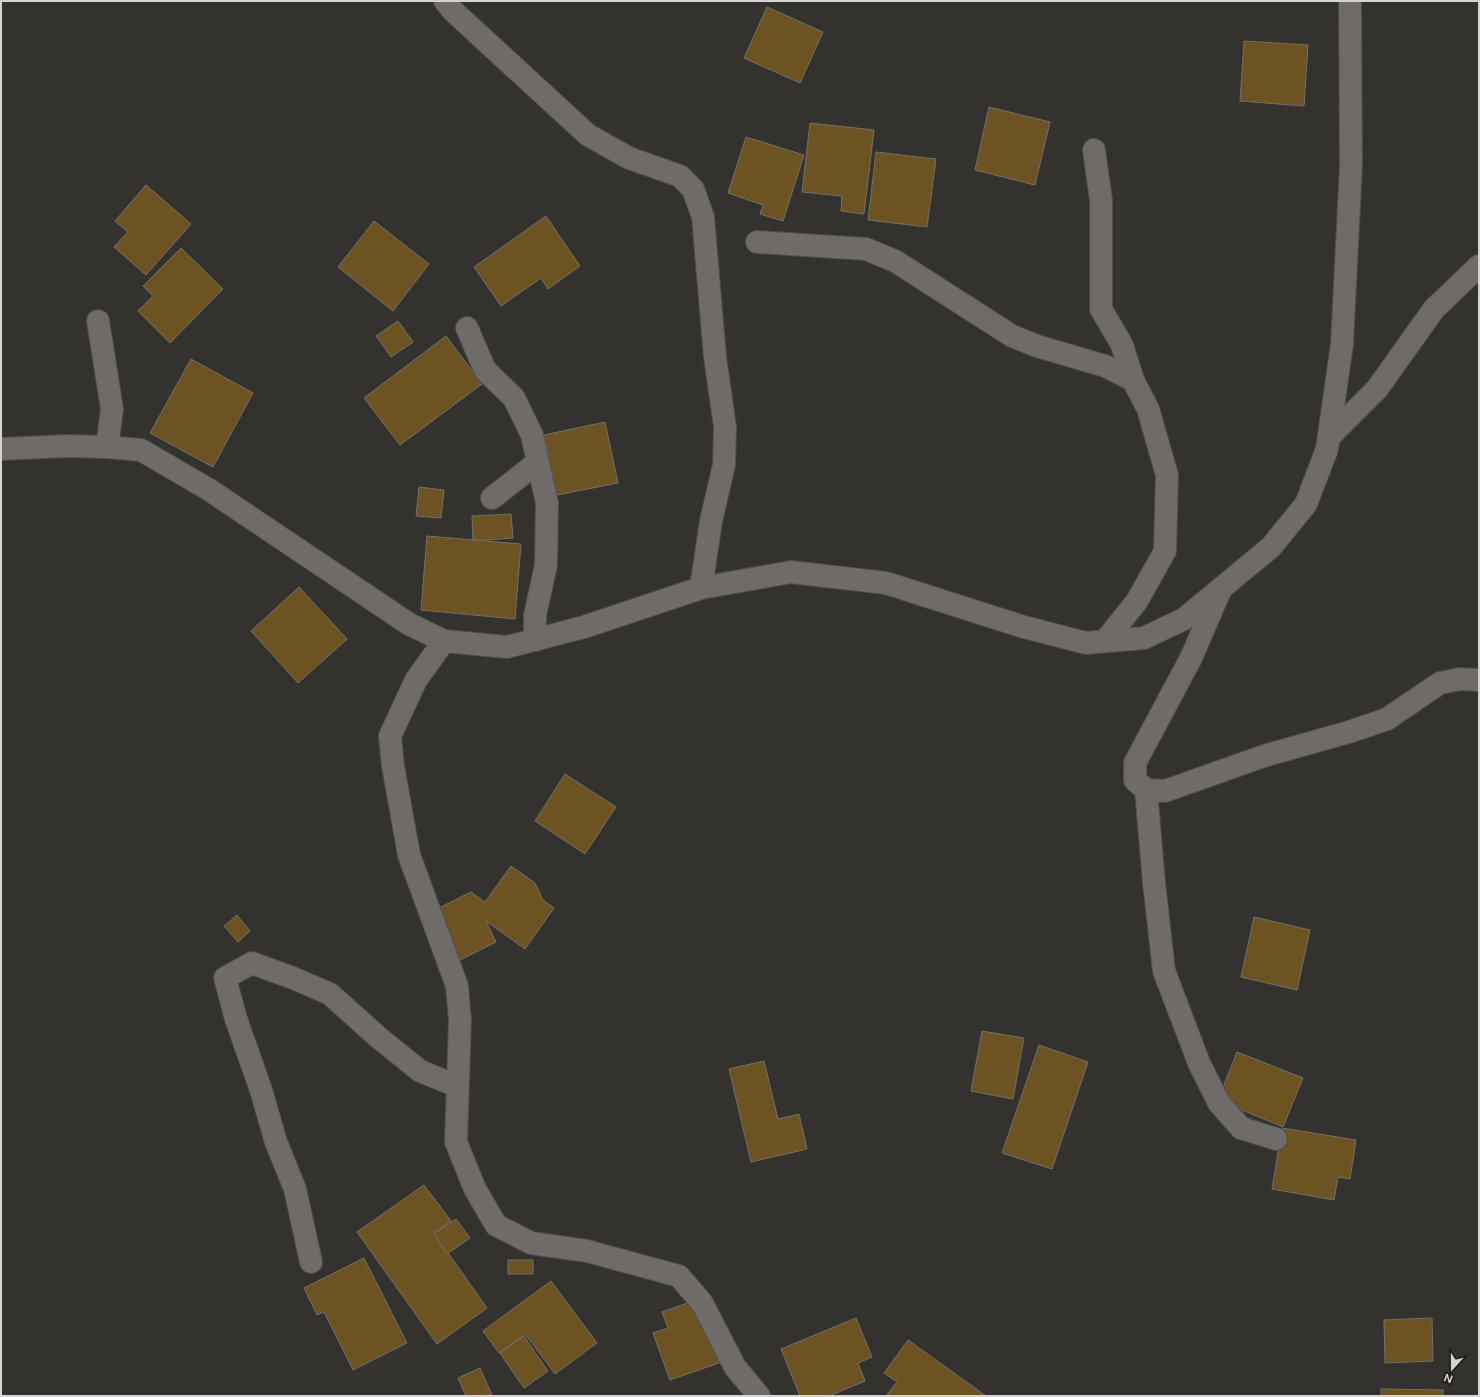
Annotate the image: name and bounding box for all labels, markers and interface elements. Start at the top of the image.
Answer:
north arrow [1432,1349,1472,1389]
text: N [1442,1371,1455,1385]

